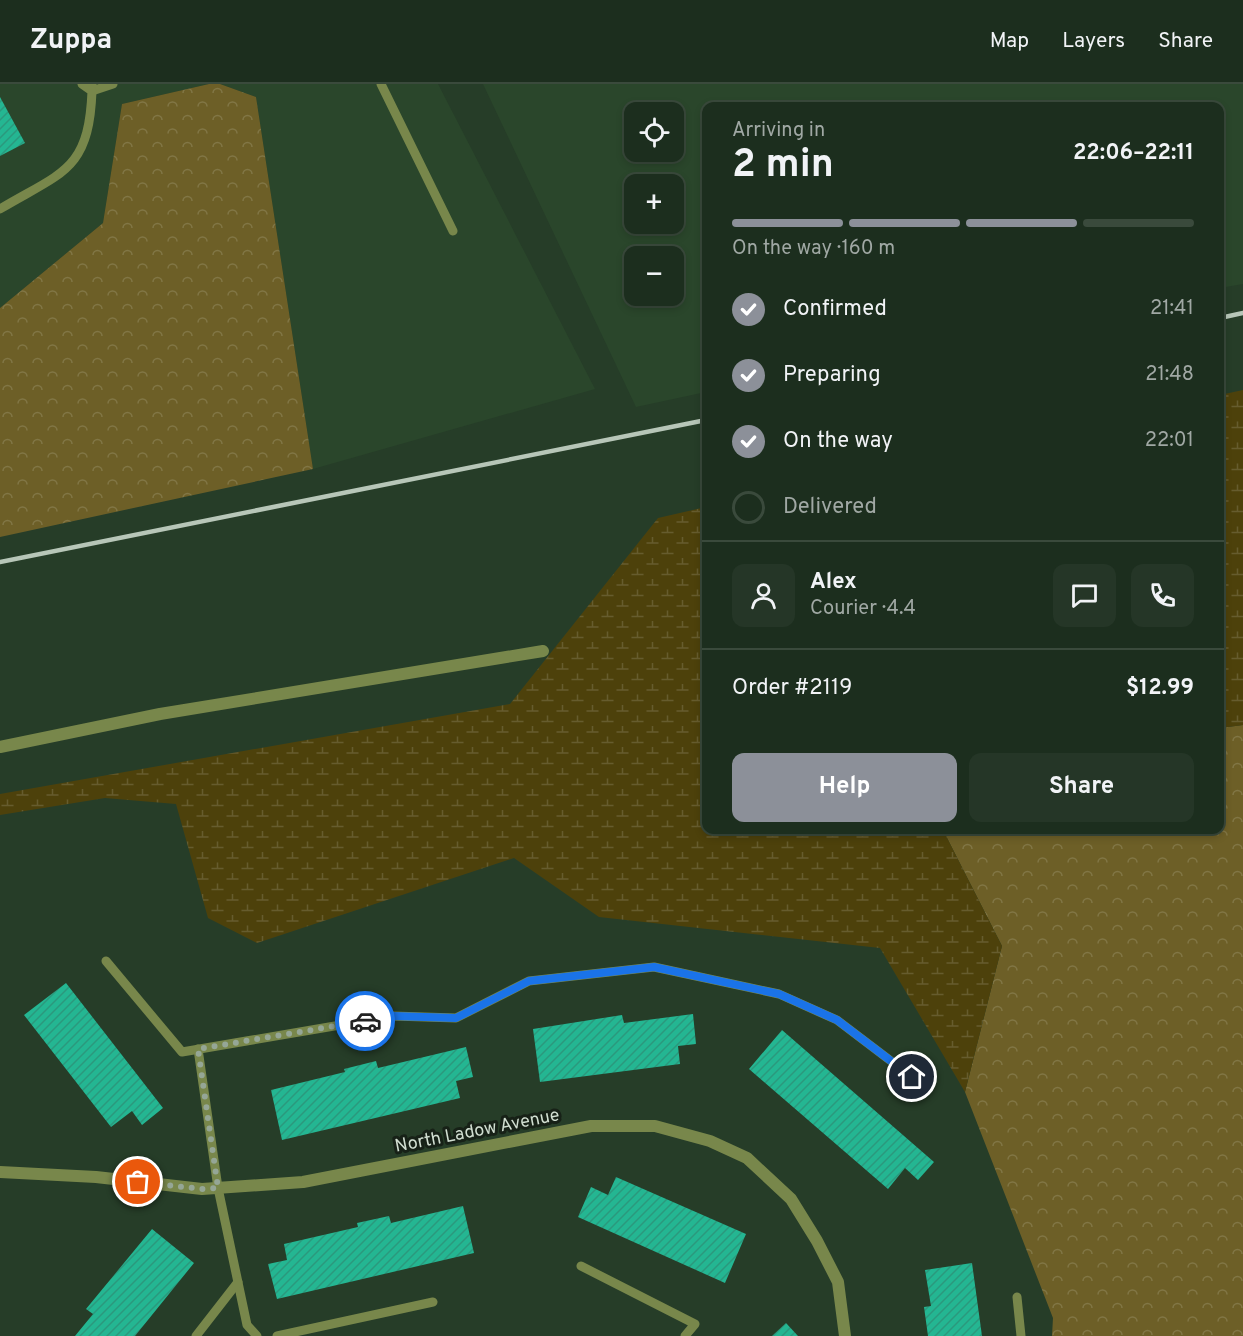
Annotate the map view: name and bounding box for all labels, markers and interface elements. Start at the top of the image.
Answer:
text: Zuppa [30,23,112,59]
text: Map [990,28,1029,55]
text: Layers [1062,28,1125,55]
text: Share [1158,28,1213,55]
map controls [624,102,684,306]
button: locate [624,102,684,162]
text: Arriving in [732,118,825,144]
text: 22:06–22:11 [1073,140,1194,167]
text: 2 min [732,142,834,191]
button: + [624,174,684,234]
text: On the way · 160 m [732,236,895,262]
button: − [624,246,684,306]
icon: check [732,293,765,326]
text: Confirmed [783,296,887,323]
text: 21:41 [1150,296,1194,322]
icon: check [732,359,765,392]
text: Preparing [783,362,881,389]
text: 21:48 [1145,362,1194,388]
icon: check [732,425,765,458]
text: On the way [783,428,893,455]
text: 22:01 [1145,428,1194,454]
text: Delivered [783,494,877,521]
button: person [732,564,795,627]
button: chat [1053,564,1116,627]
button: phone [1131,564,1194,627]
text: Alex [810,569,857,596]
text: Courier · 4.4 [810,596,916,622]
text: Order #2119 [732,675,852,702]
text: $12.99 [1126,675,1194,702]
button: Help [732,753,957,822]
button: Share [969,753,1194,822]
courier [335,991,395,1051]
icon: car [349,1005,382,1038]
pin [886,1051,937,1102]
icon: home [895,1060,928,1093]
street label: North Ladow Avenue [393,1104,562,1159]
pin [112,1156,163,1207]
icon: bag [121,1165,154,1198]

